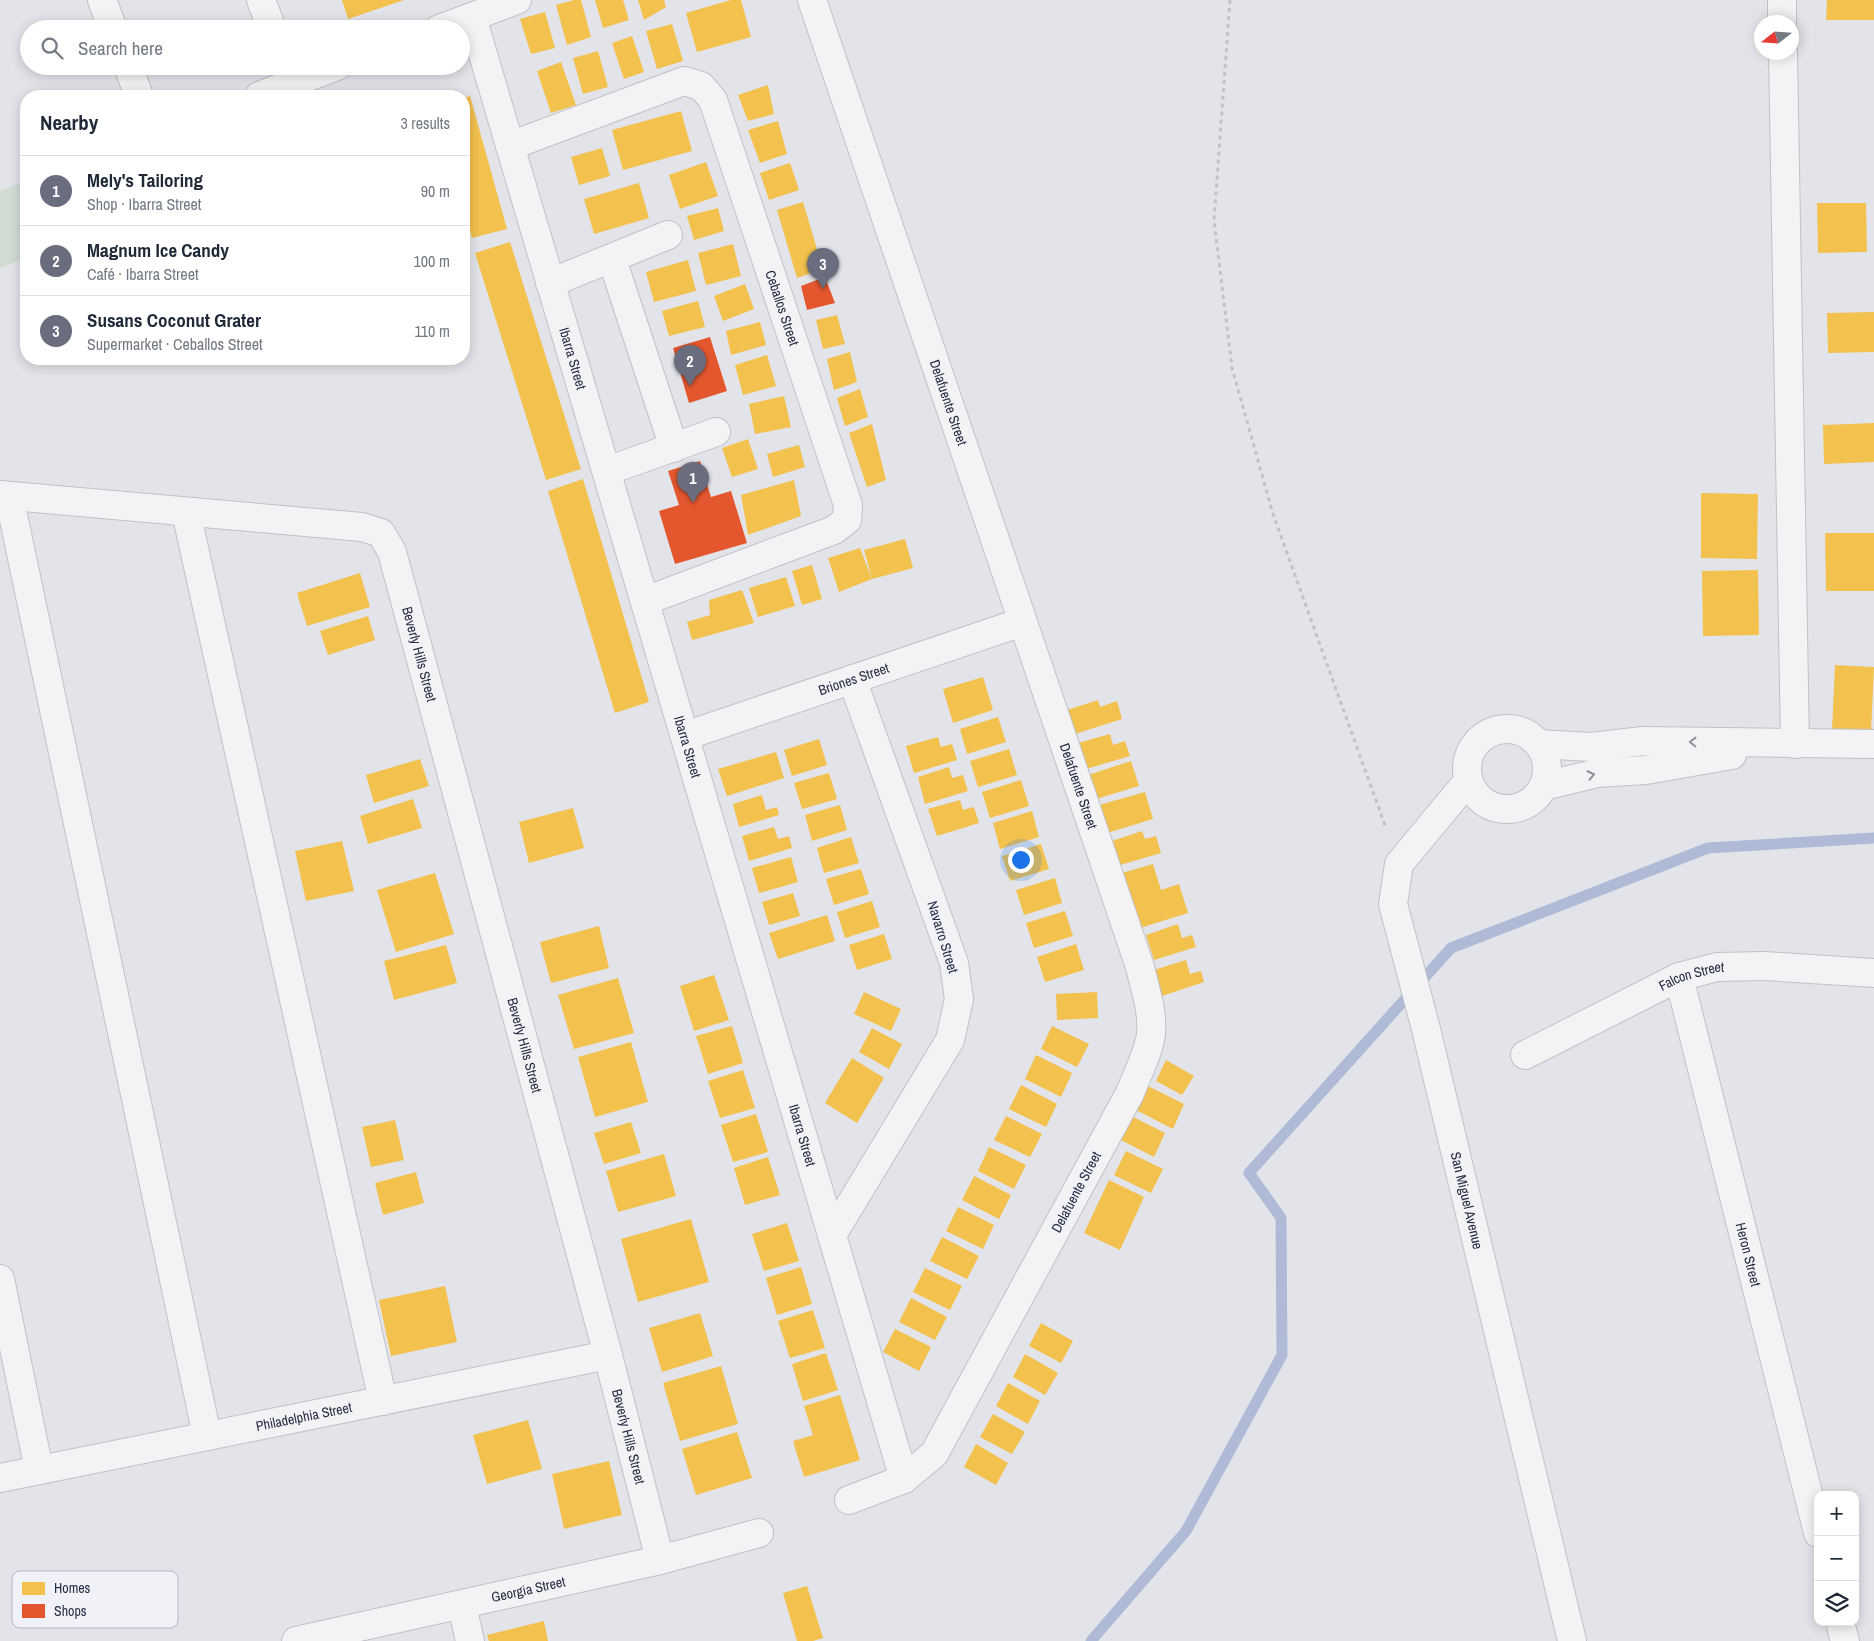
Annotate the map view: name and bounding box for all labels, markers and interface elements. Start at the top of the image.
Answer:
north arrow [1754,15,1799,60]
search box [20,20,470,75]
icon: search [38,34,66,62]
text: Search here [78,35,163,61]
text: Nearby [40,108,98,137]
text: 3 results [400,112,450,134]
text: Mely's Tailoring [87,167,203,193]
text: 1 [52,180,60,202]
text: 90 m [421,180,450,202]
text: Shop · Ibarra Street [87,193,202,215]
text: Magnum Ice Candy [87,237,229,263]
pin: 3 [807,248,839,289]
text: 2 [52,250,60,272]
text: 100 m [414,250,450,272]
text: Café · Ibarra Street [87,263,199,285]
street label: Ceballos Street [761,268,803,348]
text: Susans Coconut Grater [87,307,261,333]
text: 3 [52,320,60,342]
text: 110 m [414,320,450,342]
street label: Ibarra Street [555,325,591,392]
text: Supermarket · Ceballos Street [87,333,263,355]
pin: 2 [674,345,706,386]
street label: Delafuente Street [926,357,971,448]
pin: 1 [677,462,709,503]
street label: Beverly Hills Street [398,605,441,704]
street label: Briones Street [816,659,891,699]
street label: Ibarra Street [670,714,705,780]
one-way arrow [1689,737,1697,747]
street label: Delafuente Street [1056,741,1102,831]
one-way arrow [1587,770,1596,780]
your location [1008,847,1034,873]
street label: Navarro Street [923,899,963,975]
street label: Falcon Street [1656,958,1724,995]
street label: Beverly Hills Street [503,996,546,1095]
street label: Ibarra Street [785,1102,820,1168]
street label: Delafuente Street [1047,1148,1105,1236]
street label: San Miguel Avenue [1447,1150,1487,1251]
street label: Heron Street [1732,1221,1765,1288]
street label: Beverly Hills Street [608,1387,649,1486]
street label: Philadelphia Street [254,1398,354,1435]
map controls [1814,1491,1859,1626]
button: + [1814,1491,1859,1536]
button: − [1814,1536,1859,1581]
legend [12,1571,178,1628]
street label: Georgia Street [490,1572,567,1606]
text: Homes [54,1579,91,1597]
button: layers [1814,1581,1859,1626]
text: Shops [54,1602,87,1620]

